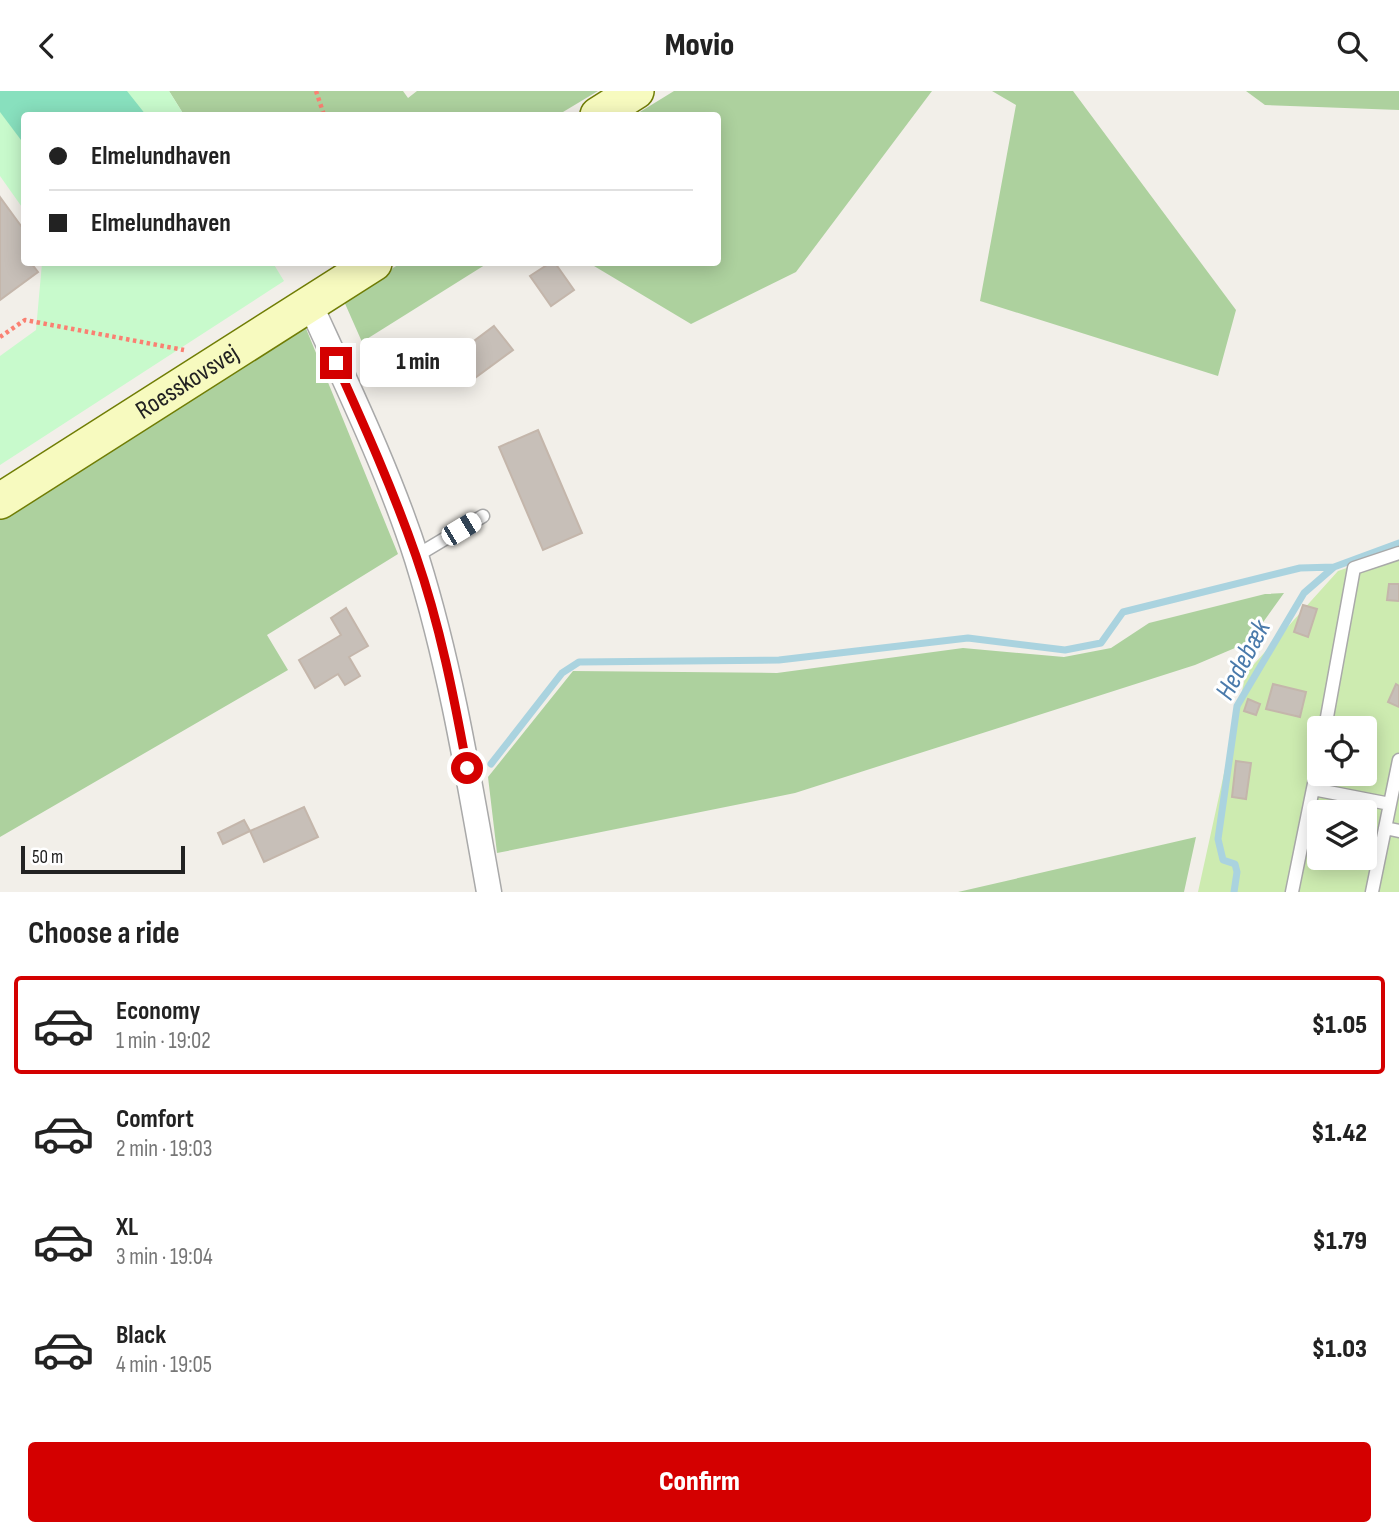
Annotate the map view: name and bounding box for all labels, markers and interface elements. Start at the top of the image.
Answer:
text: Movio [665,26,734,65]
icon: back [28,27,66,65]
icon: search [1333,27,1371,65]
text: Elmelundhaven [91,141,231,172]
text: Elmelundhaven [91,208,231,239]
street label: Roesskovsvej [130,338,244,426]
callout: 1 min [360,338,476,387]
route end [320,347,352,379]
text: 1 min [396,348,440,376]
car [438,509,485,549]
water label: Hedebæk [1208,613,1278,706]
map controls [1307,716,1377,870]
button: locate [1307,716,1377,786]
route start [451,752,483,784]
button: layers [1307,800,1377,870]
scale bar [21,843,186,875]
text: 50 m [32,846,63,869]
text: Choose a ride [28,914,180,953]
icon: car [32,994,95,1057]
text: Economy [116,996,200,1027]
text: $1.05 [1312,1010,1367,1041]
text: 1 min · 19:02 [116,1027,211,1055]
icon: car [32,1102,95,1165]
text: Comfort [116,1104,194,1135]
text: $1.42 [1311,1118,1367,1149]
text: 2 min · 19:03 [116,1135,212,1163]
icon: car [32,1210,95,1273]
text: XL [116,1212,138,1243]
text: $1.79 [1313,1226,1367,1257]
text: 3 min · 19:04 [116,1243,213,1271]
icon: car [32,1318,95,1381]
text: Black [116,1320,166,1351]
text: $1.03 [1312,1334,1367,1365]
text: 4 min · 19:05 [116,1351,212,1379]
button: Confirm [28,1442,1371,1522]

